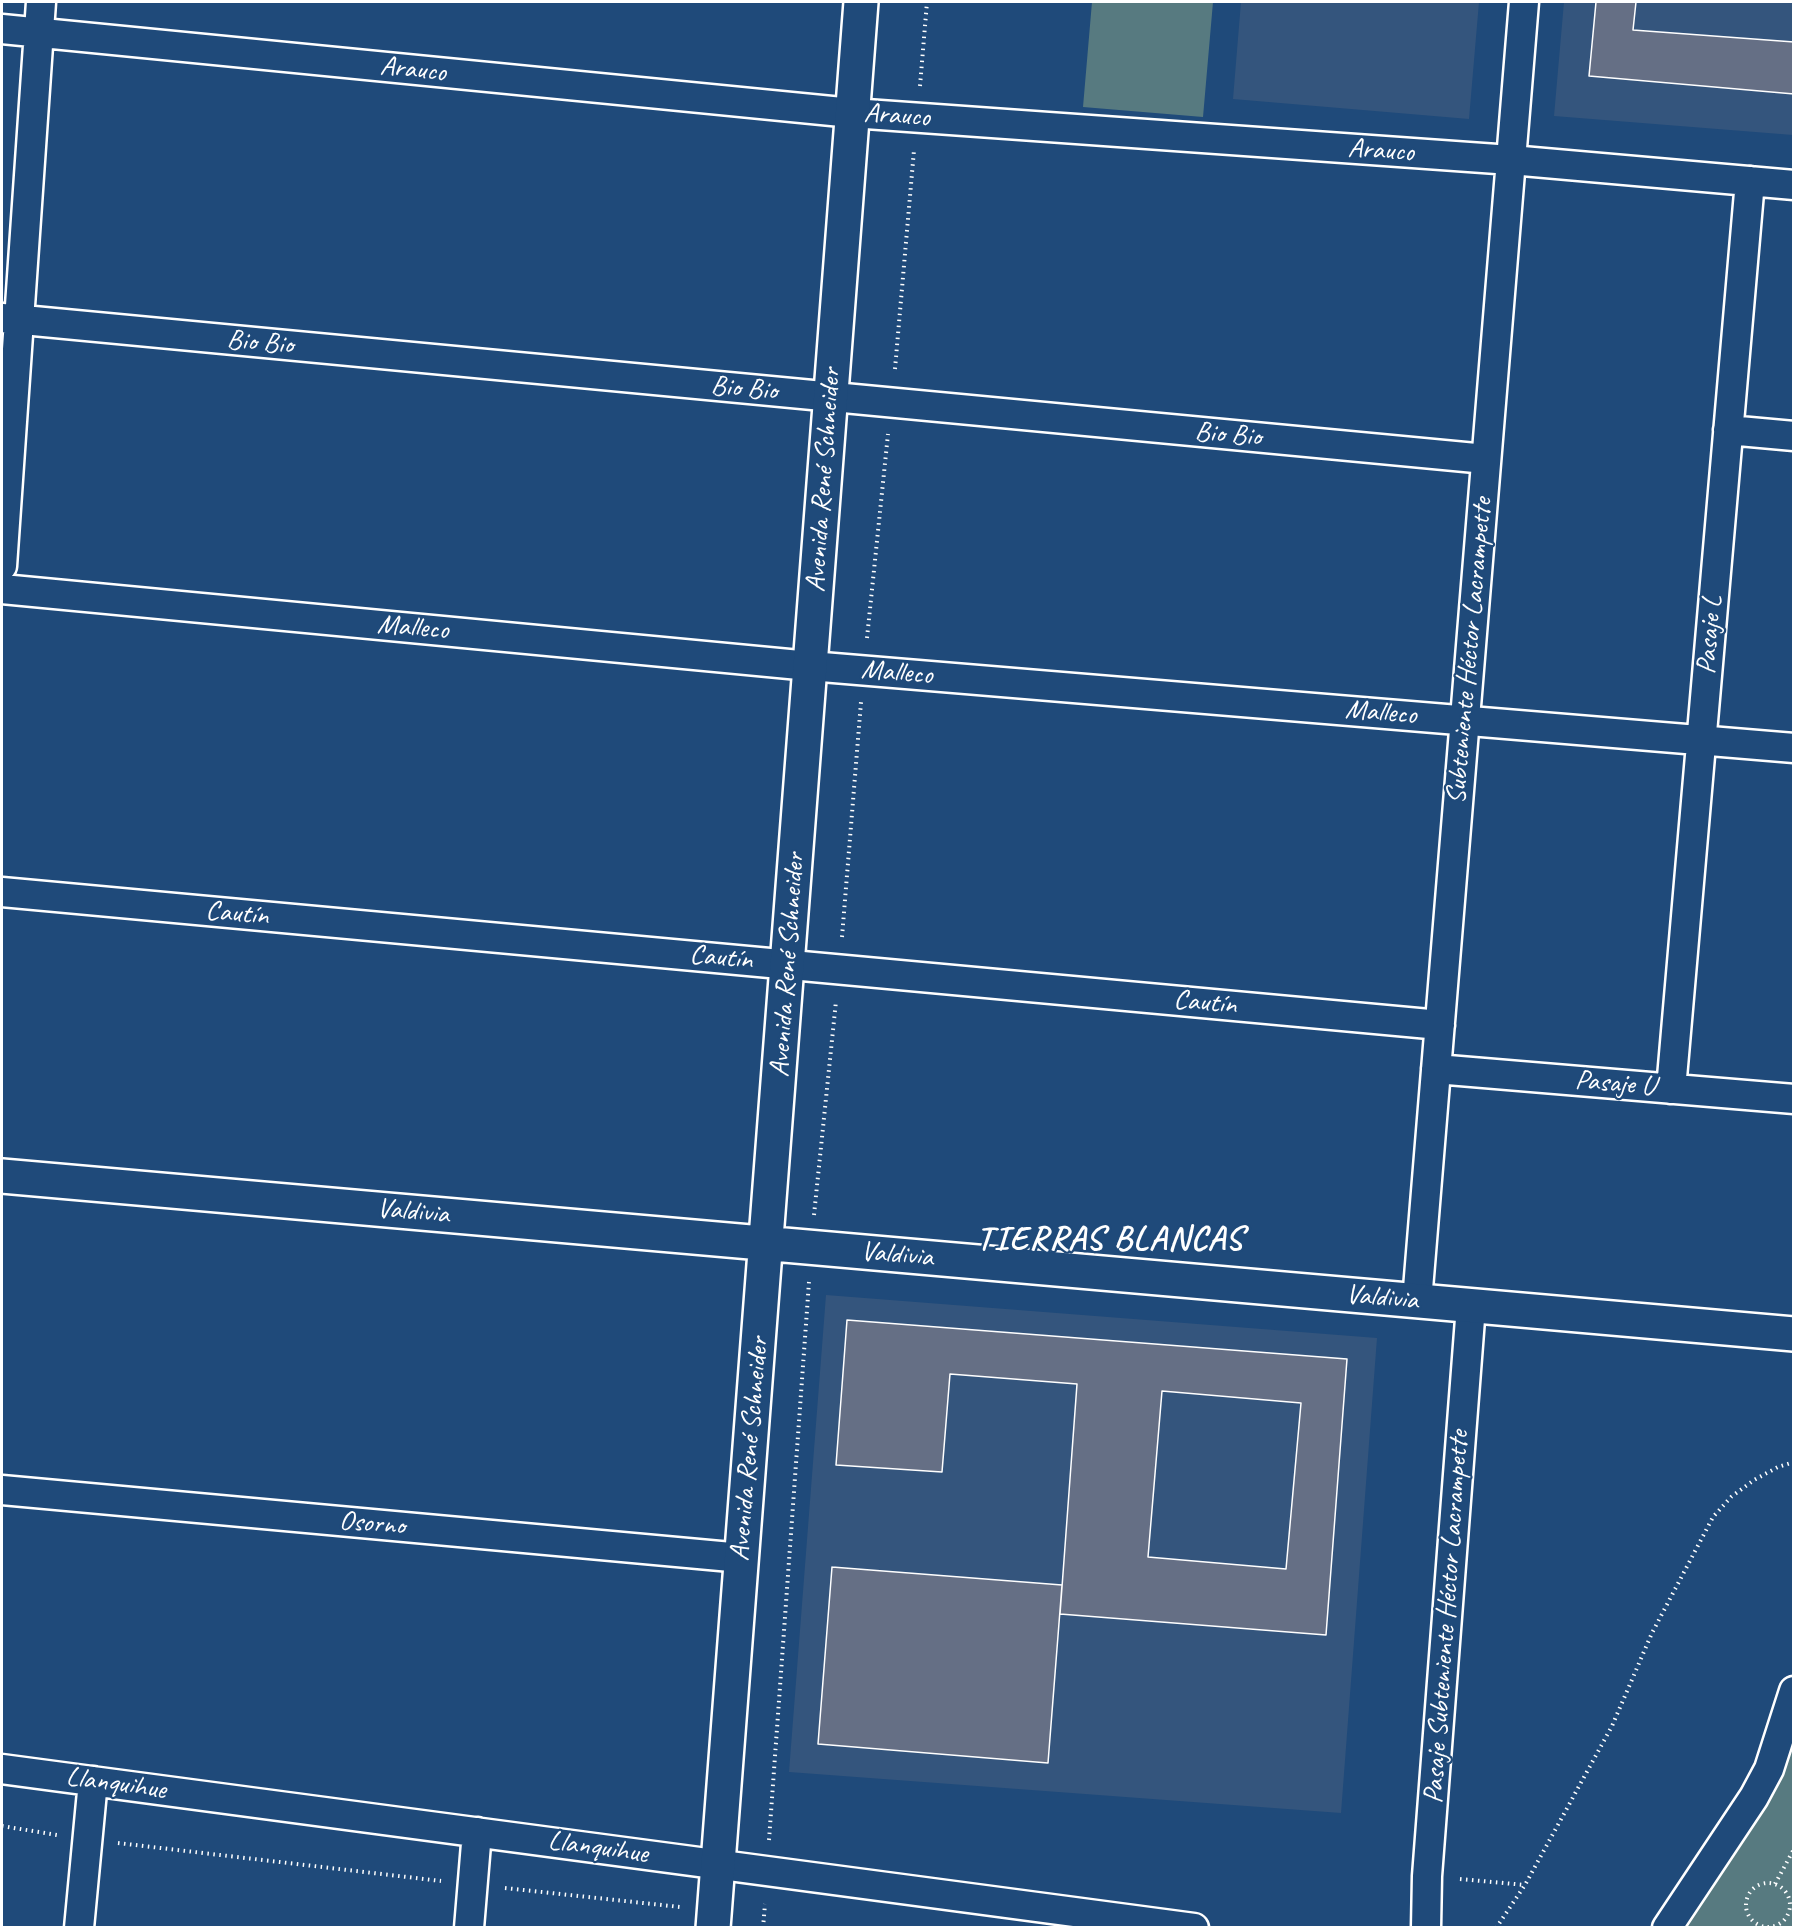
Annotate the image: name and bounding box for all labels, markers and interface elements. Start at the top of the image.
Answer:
street label: Arauco [378,50,448,90]
street label: Arauco [863,97,931,135]
street label: Arauco [1347,132,1415,170]
street label: Bio Bio [225,323,295,363]
street label: Avenida René Schneider [799,367,849,593]
street label: Bio Bio [709,369,779,409]
street label: Bio Bio [1193,415,1263,455]
street label: Subteniente Héctor Lacrampette [1440,496,1500,806]
street label: Pasaje L [1690,594,1730,676]
street label: Malleco [376,608,450,648]
street label: Malleco [860,653,934,693]
street label: Malleco [1344,693,1418,733]
street label: Avenida René Schneider [763,852,813,1078]
street label: Cautín [204,895,270,933]
street label: Cautín [688,939,754,977]
street label: Cautín [1172,984,1238,1022]
street label: Pasaje U [1574,1064,1656,1104]
street label: Valdivia [376,1192,450,1232]
district label: TIERRAS BLANCAS [977,1220,1243,1260]
street label: Valdivia [860,1235,934,1275]
street label: Valdivia [1345,1278,1419,1318]
street label: Avenida René Schneider [723,1336,777,1562]
street label: Pasaje Subteniente Héctor Lacrampette [1417,1429,1477,1805]
street label: Osorno [338,1504,406,1544]
street label: Llanquihue [64,1760,168,1808]
street label: Llanquihue [546,1824,650,1872]

